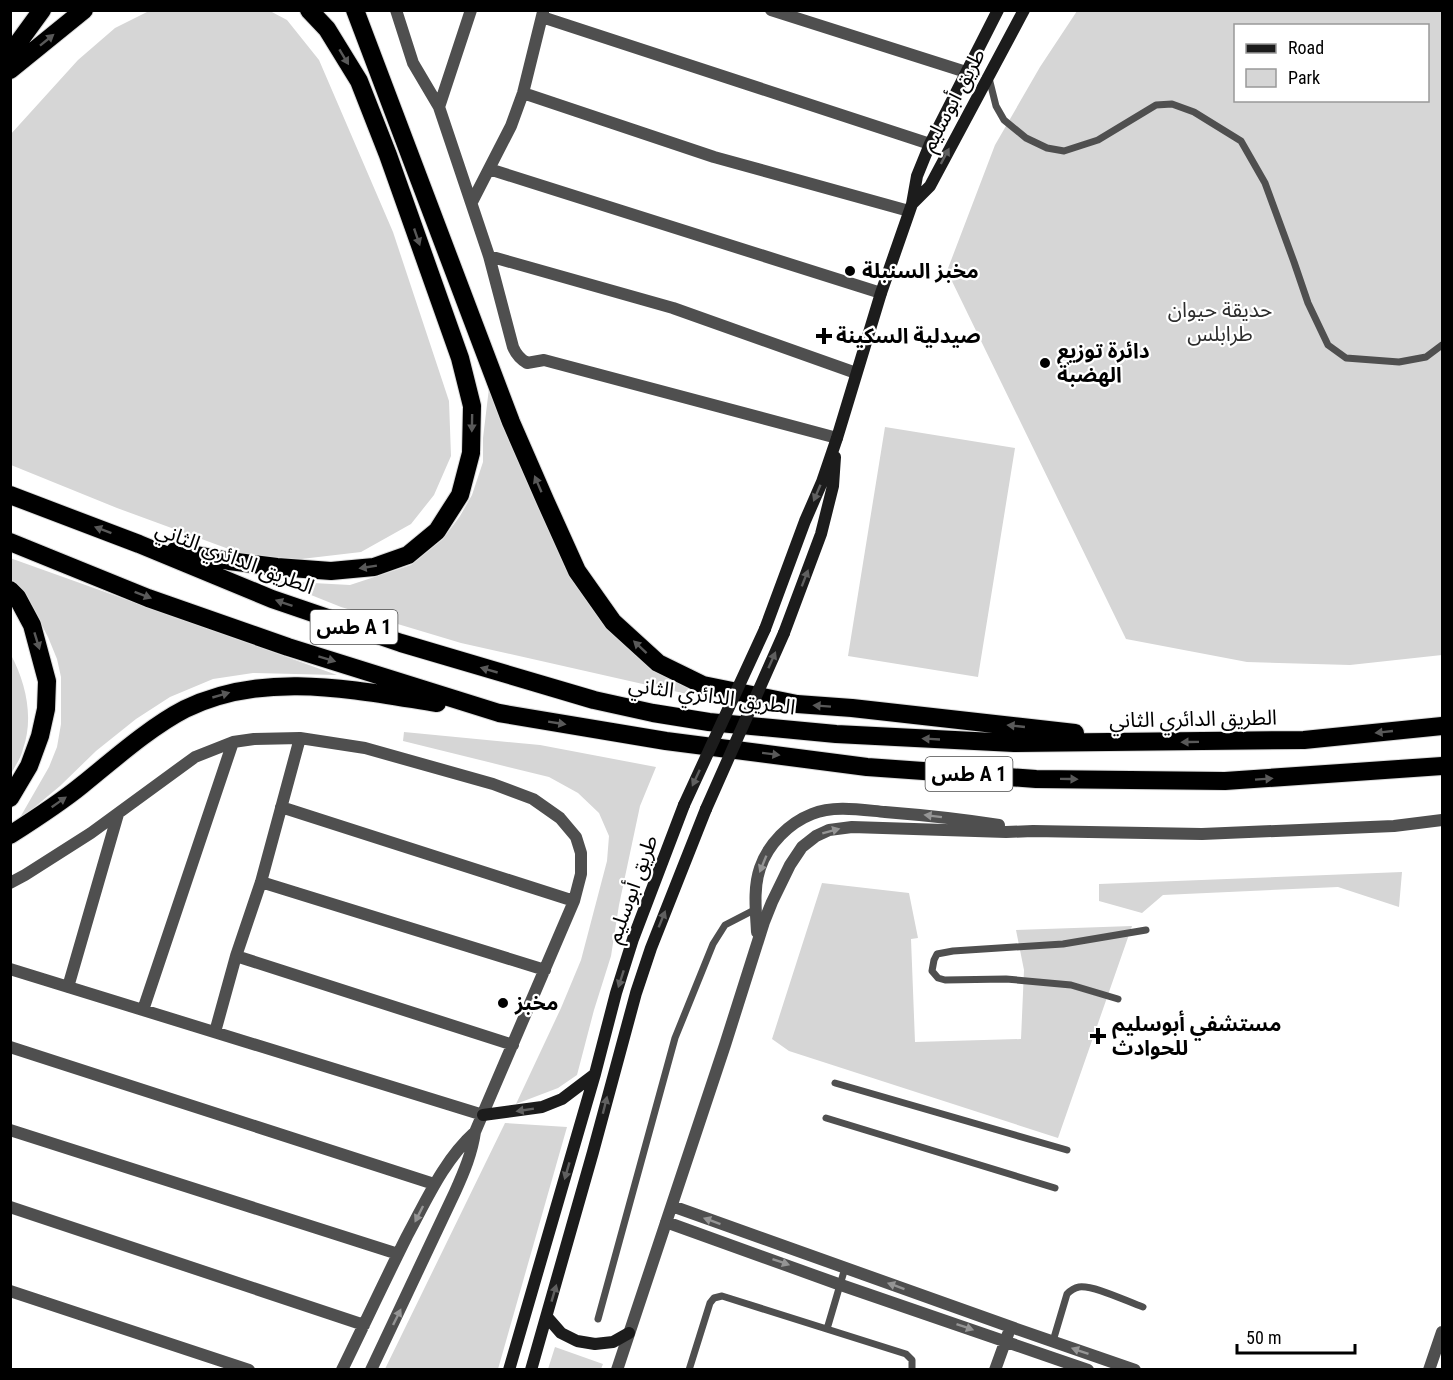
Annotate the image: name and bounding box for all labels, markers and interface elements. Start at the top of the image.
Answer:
legend [1234,24,1429,102]
one-way arrow [39,34,55,47]
text: Road [1288,37,1324,58]
street label: طريق أبوسليم [915,44,993,157]
one-way arrow [339,49,350,65]
text: Park [1288,67,1320,88]
one-way arrow [940,148,950,165]
one-way arrow [413,228,423,246]
place label: مخبز السنبلة [862,259,979,283]
marker: مخبز السنبلة [843,264,857,278]
park label: حديقة حيوان طرابلس [1168,298,1272,346]
place label: صيدلية السكينة [836,324,981,348]
marker: صيدلية السكينة [817,329,831,343]
place label: دائرة توزيع الهضبة [1057,339,1150,387]
marker: دائرة توزيع الهضبة [1038,356,1052,370]
one-way arrow [467,414,477,433]
one-way arrow [533,474,543,492]
one-way arrow [812,485,822,503]
street label: الطريق الدائري الثاني [151,517,318,603]
one-way arrow [93,525,111,535]
one-way arrow [359,563,378,572]
one-way arrow [800,569,810,587]
one-way arrow [134,591,152,601]
one-way arrow [275,597,293,607]
road number: طس A 1 [310,610,398,644]
one-way arrow [33,632,42,650]
one-way arrow [633,640,648,654]
one-way arrow [768,651,777,669]
one-way arrow [318,655,336,664]
one-way arrow [480,664,498,674]
street label: الطريق الدائري الثاني [627,672,797,723]
one-way arrow [212,690,230,700]
one-way arrow [812,701,831,710]
street label: الطريق الدائري الثاني [1109,706,1277,736]
one-way arrow [548,718,567,727]
one-way arrow [1006,721,1025,731]
one-way arrow [1375,727,1394,737]
one-way arrow [921,734,940,743]
one-way arrow [1180,737,1199,746]
one-way arrow [761,750,780,759]
road number: طس A 1 [926,757,1012,791]
one-way arrow [692,769,701,786]
one-way arrow [1060,774,1079,784]
one-way arrow [1255,774,1274,783]
one-way arrow [51,797,67,808]
one-way arrow [924,811,943,821]
one-way arrow [822,826,840,836]
street label: طريق أبوسليم [601,832,665,947]
one-way arrow [758,856,768,874]
one-way arrow [658,910,667,928]
one-way arrow [615,970,625,988]
place label: مخبز [514,991,558,1015]
marker: مخبز [496,996,510,1010]
place label: مستشفي أبوسليم للحوادث [1112,1010,1281,1060]
marker: مستشفي أبوسليم للحوادث [1089,1027,1107,1045]
one-way arrow [601,1096,611,1114]
one-way arrow [516,1105,535,1114]
one-way arrow [562,1162,571,1180]
one-way arrow [414,1205,424,1222]
one-way arrow [703,1215,721,1225]
one-way arrow [772,1258,790,1268]
one-way arrow [886,1281,904,1291]
one-way arrow [550,1284,559,1302]
one-way arrow [392,1308,401,1325]
scale bar [1237,1317,1356,1355]
one-way arrow [956,1323,974,1332]
text: 50 m [1246,1327,1281,1348]
one-way arrow [1071,1345,1089,1355]

